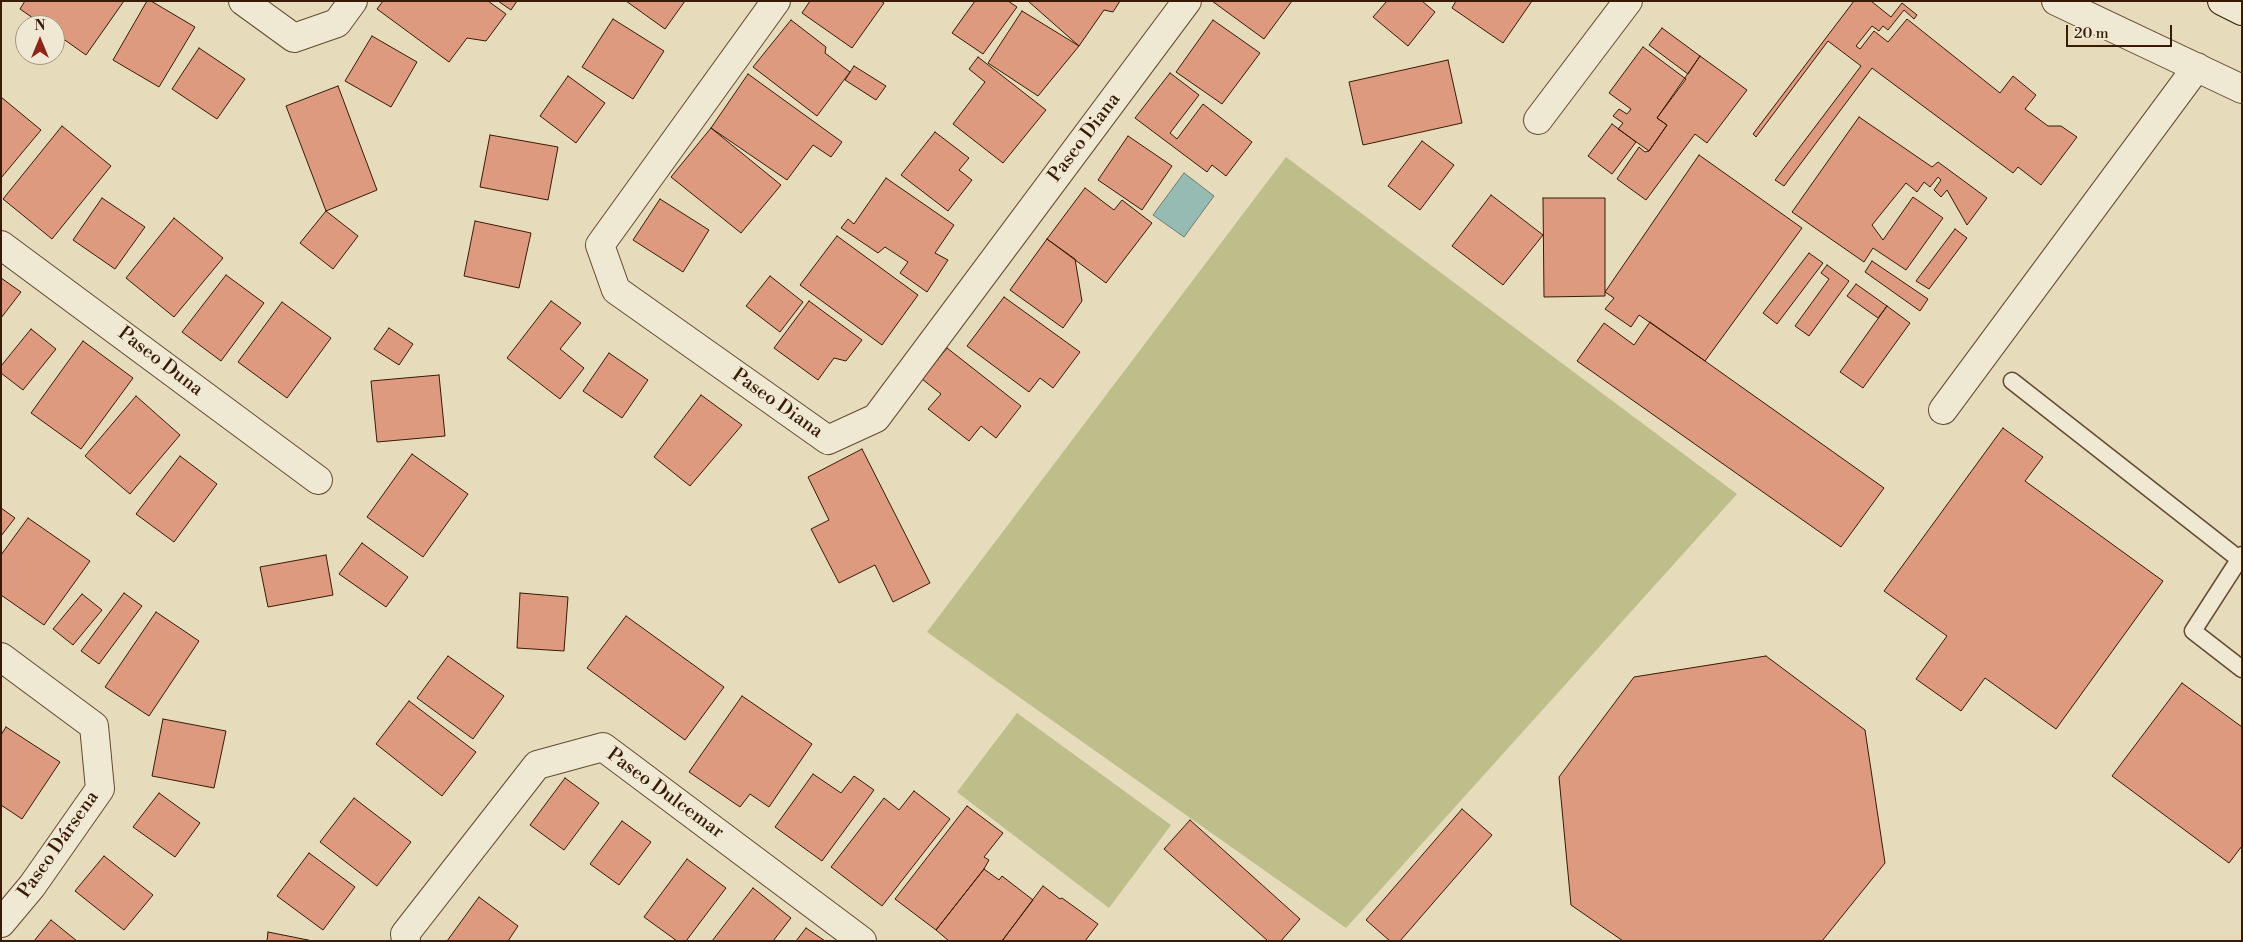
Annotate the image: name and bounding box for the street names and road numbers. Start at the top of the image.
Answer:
street label: Paseo Diana [1044,89,1126,187]
street label: Paseo Duna [113,323,207,401]
street label: Paseo Diana [727,364,827,444]
street label: Paseo Dulcemar [602,744,728,844]
street label: Paseo Dársena [14,787,104,903]

